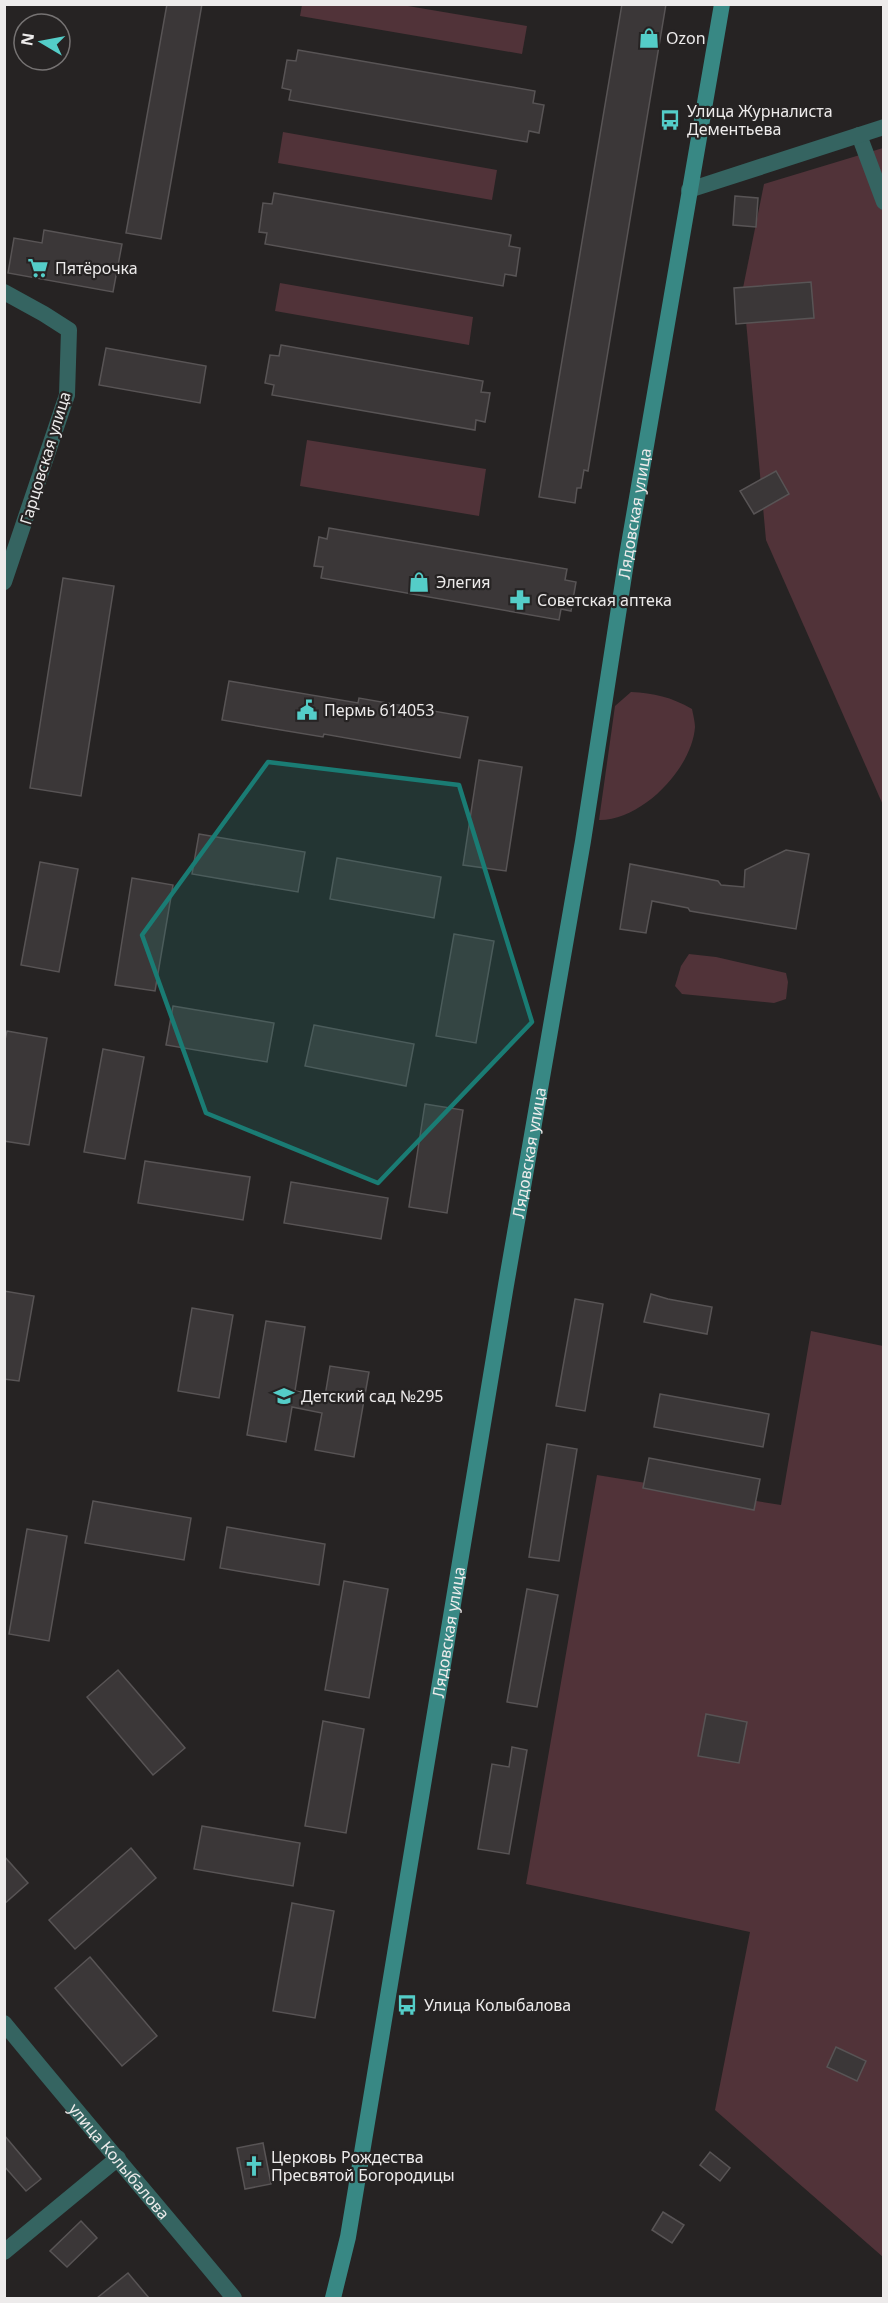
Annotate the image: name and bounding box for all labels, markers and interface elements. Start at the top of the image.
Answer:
north arrow [12,12,72,72]
shop icon: Ozon [637,26,661,50]
place label: Ozon [666,27,706,49]
text: N [15,31,39,48]
place label: Улица Журналиста Дементьева [687,100,833,140]
bus stop icon: Улица Журналиста Дементьева [658,108,682,132]
supermarket icon: Пятёрочка [26,256,50,280]
place label: Пятёрочка [55,257,138,279]
street label: Гарцовская улица [14,389,76,527]
street label: Лядовская улица [613,446,656,580]
shop icon: Элегия [407,570,431,594]
place label: Элегия [436,571,491,593]
pharmacy icon: Советская аптека [508,588,532,612]
place label: Советская аптека [537,589,672,611]
public building icon: Пермь 614053 [295,698,319,722]
place label: Пермь 614053 [324,699,434,721]
street label: Лядовская улица [507,1086,551,1220]
school or university icon: Детский сад №295 [272,1384,296,1408]
place label: Детский сад №295 [301,1385,443,1407]
street label: Лядовская улица [427,1565,470,1699]
bus stop icon: Улица Колыбалова [395,1993,419,2017]
place label: Улица Колыбалова [424,1994,571,2016]
street label: улица Колыбалова [64,2098,175,2224]
place label: Церковь Рождества Пресвятой Богородицы [271,2146,455,2186]
church icon: Церковь Рождества Пресвятой Богородицы [242,2154,266,2178]

